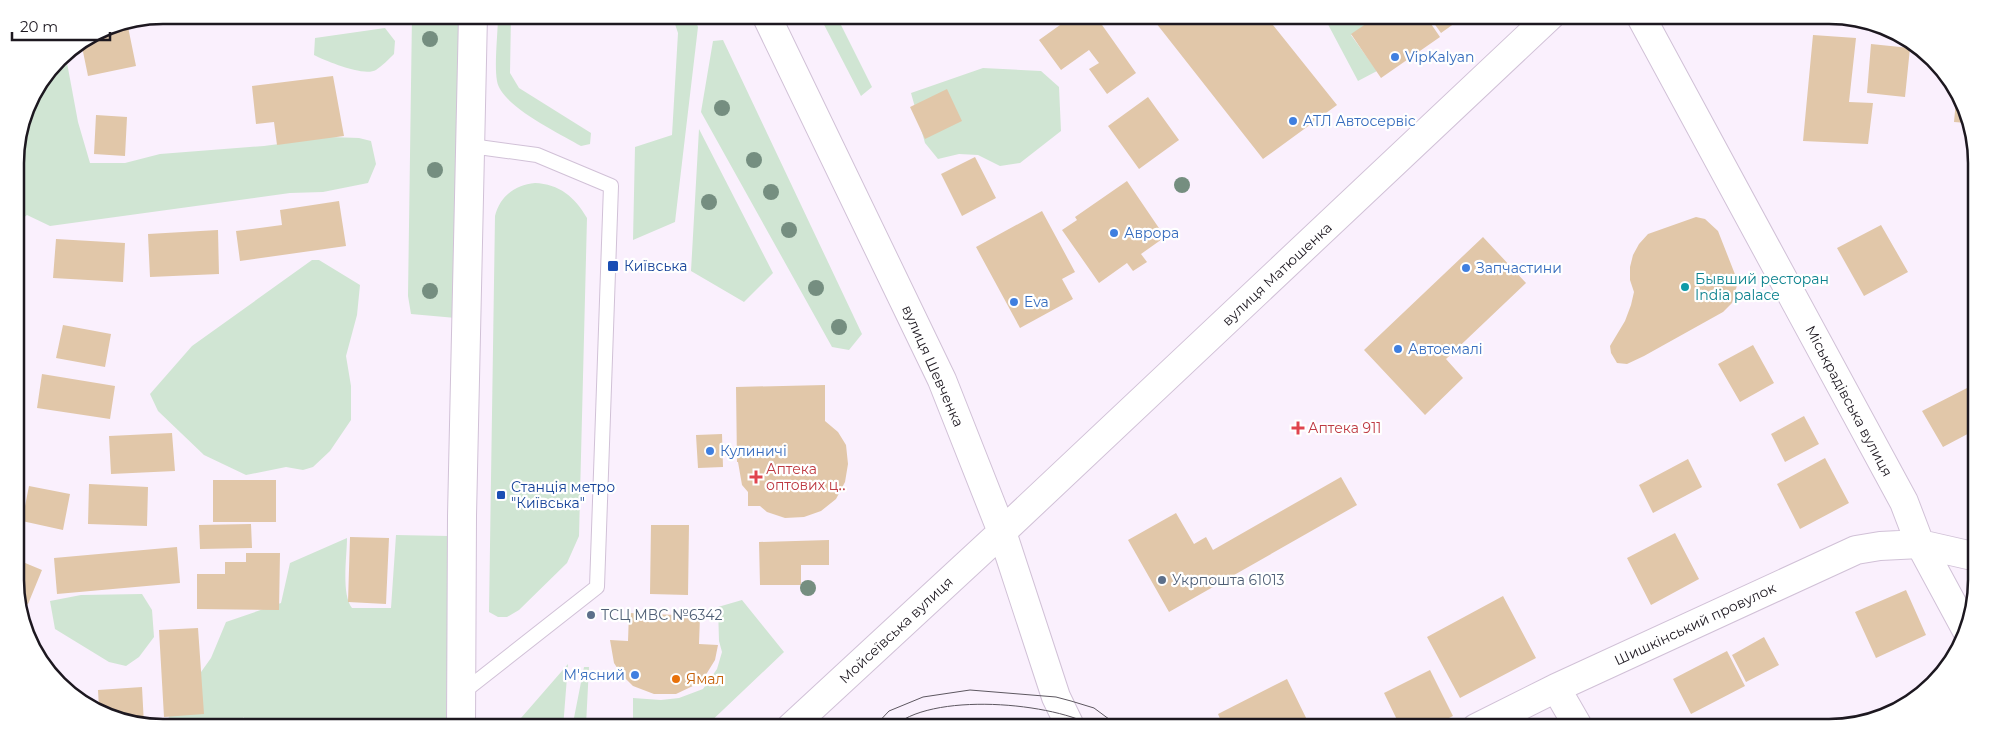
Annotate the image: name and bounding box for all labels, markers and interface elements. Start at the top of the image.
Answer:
scale bar [12,10,110,42]
text: 20 m [20,17,58,36]
place label: VipKalyan [1405,48,1475,66]
marker: VipKalyan [1389,51,1401,63]
place label: АТЛ Автосервіс [1303,112,1416,130]
marker: АТЛ Автосервіс [1287,115,1299,127]
street label: вулиця Матюшенка [1218,218,1336,330]
place label: Аврора [1124,224,1179,242]
marker: Аврора [1108,227,1120,239]
place label: Київська [624,257,688,275]
marker: Київська [606,259,620,273]
place label: Запчастини [1476,259,1562,277]
marker: Запчастини [1460,262,1472,274]
place label: Бывший ресторан India palace [1695,270,1829,304]
marker: Бывший ресторан India palace [1679,281,1691,293]
place label: Eva [1024,293,1049,311]
marker: Eva [1008,296,1020,308]
street label: вулиця Шевченка [898,302,968,430]
street label: Міськрадівська вулиця [1802,322,1896,480]
place label: Автоемалі [1408,340,1483,358]
marker: Автоемалі [1392,343,1404,355]
place label: Аптека 911 [1308,419,1381,437]
marker: Аптека 911 [1292,422,1304,434]
place label: Кулиничі [720,442,787,460]
marker: Кулиничі [704,445,716,457]
place label: Аптека оптових ц‥ [766,460,846,494]
marker: Аптека оптових ц‥ [750,471,762,483]
place label: Станція метро "Київська" [511,478,615,512]
marker: Станція метро "Київська" [495,489,507,501]
place label: Укрпошта 61013 [1172,571,1284,589]
street label: Мойсеївська вулиця [835,573,957,687]
marker: Укрпошта 61013 [1156,574,1168,586]
street label: Шишкінський провулок [1611,579,1779,669]
place label: ТСЦ МВС №6342 [601,606,723,624]
marker: ТСЦ МВС №6342 [585,609,597,621]
place label: М'ясний [564,666,625,684]
marker: М'ясний [629,669,641,681]
place label: Ямал [686,670,724,688]
marker: Ямал [670,673,682,685]

